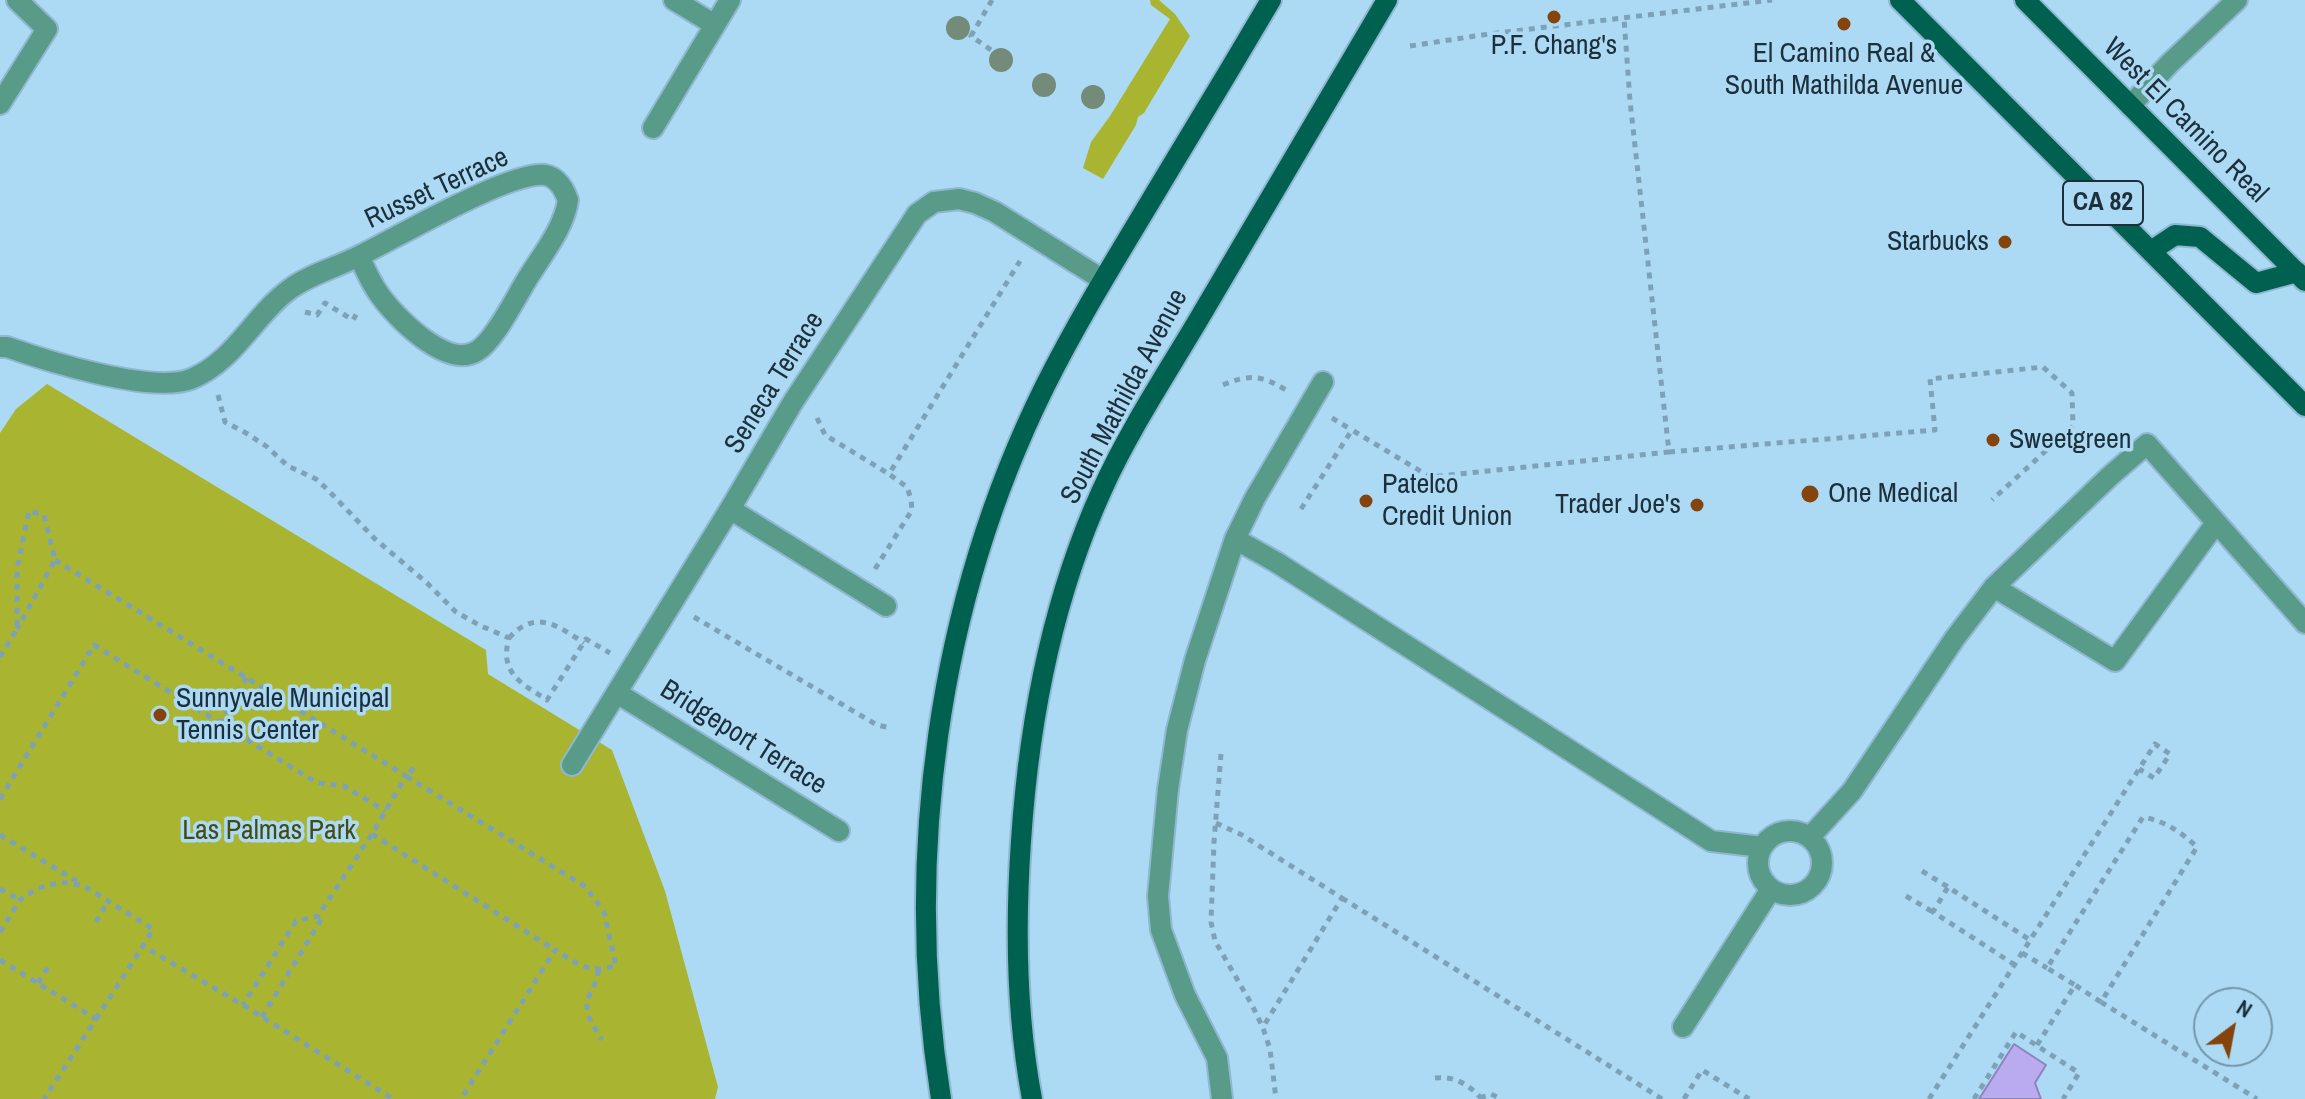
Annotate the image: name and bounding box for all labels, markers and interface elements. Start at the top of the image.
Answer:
marker: P.F. Chang's [1545,8,1563,26]
marker: El Camino Real & South Mathilda Avenue [1835,15,1853,33]
place label: P.F. Chang's [1491,29,1617,63]
street label: West El Camino Real [2096,32,2274,210]
place label: El Camino Real & South Mathilda Avenue [1725,37,1963,103]
street label: Russet Terrace [360,141,514,237]
road number: CA 82 [2063,181,2143,225]
place label: Starbucks [1887,225,1989,259]
marker: Starbucks [1996,233,2014,251]
street label: South Mathilda Avenue [1054,284,1196,510]
street label: Seneca Terrace [718,306,832,460]
place label: Sweetgreen [2009,423,2132,457]
marker: Sweetgreen [1984,431,2002,449]
place label: Patelco Credit Union [1382,468,1512,534]
place label: One Medical [1828,477,1958,511]
marker: One Medical [1799,483,1821,505]
place label: Trader Joe's [1555,488,1681,522]
marker: Patelco Credit Union [1357,492,1375,510]
marker: Trader Joe's [1688,496,1706,514]
street label: Bridgeport Terrace [653,673,833,803]
place label: Sunnyvale Municipal Tennis Center [176,682,389,748]
marker: Sunnyvale Municipal Tennis Center [151,706,169,724]
park label: Las Palmas Park [182,814,356,848]
north arrow [2193,987,2273,1067]
text: N [2231,992,2258,1025]

